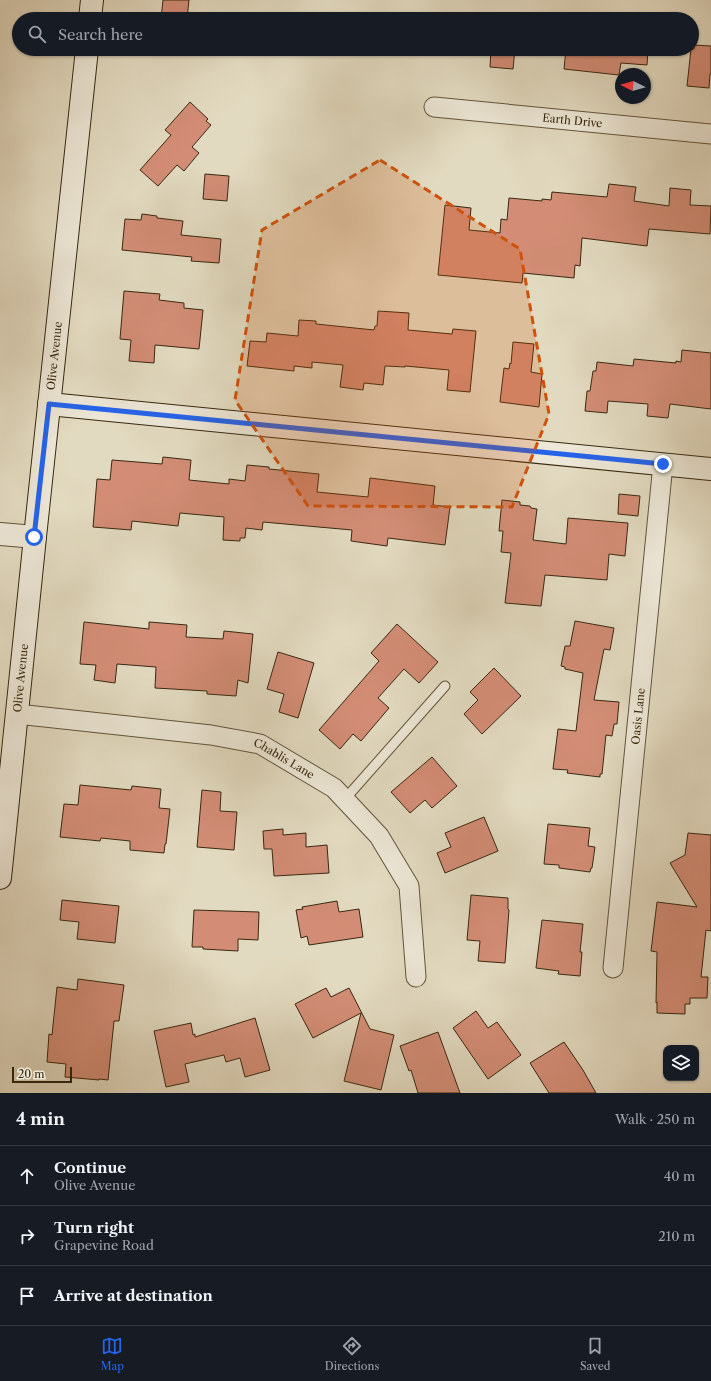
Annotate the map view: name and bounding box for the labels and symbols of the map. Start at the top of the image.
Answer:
north arrow [615,68,651,104]
street label: Earth Drive [542,111,603,130]
street label: Olive Avenue [44,321,65,391]
route end [654,455,672,473]
route start [25,528,43,546]
street label: Olive Avenue [10,643,31,713]
street label: Oasis Lane [628,687,648,745]
street label: Chablis Lane [253,736,317,782]
scale bar [12,1065,72,1084]

